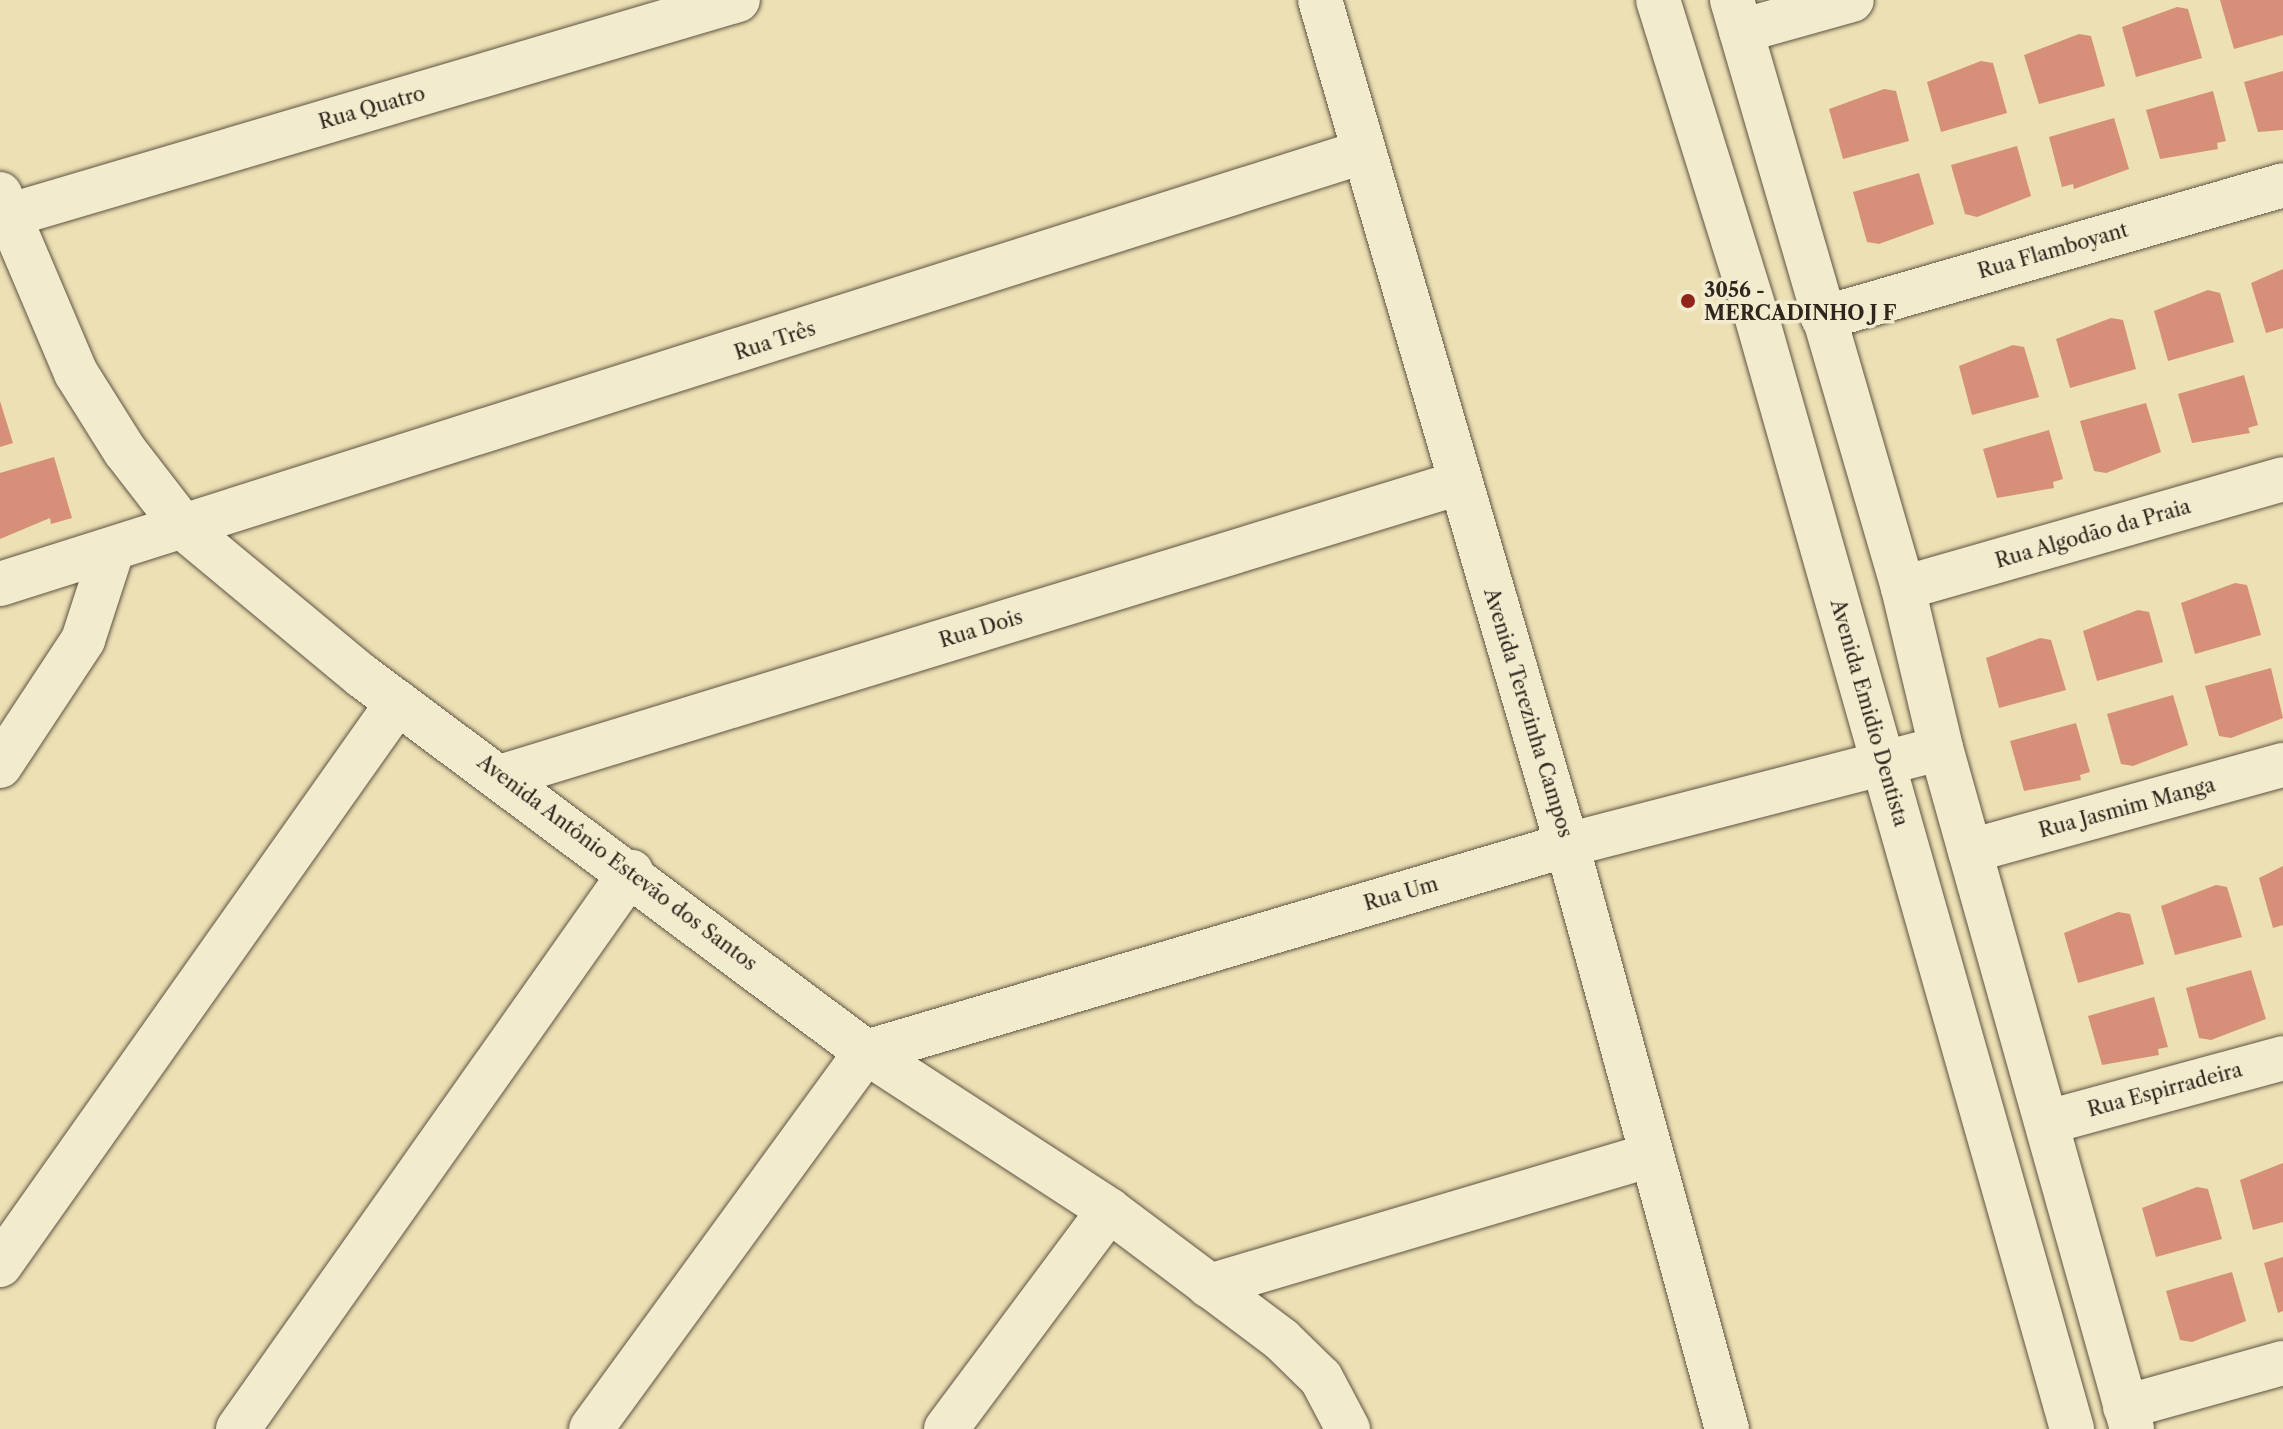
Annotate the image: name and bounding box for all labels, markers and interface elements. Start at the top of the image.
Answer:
street label: Rua Quatro [316,81,428,135]
street label: Rua Flamboyant [1975,218,2131,284]
place label: 3056 - MERCADINHO J F [1704,278,1896,325]
marker: 3056 - MERCADINHO J F [1679,292,1697,310]
street label: Rua Três [731,317,819,365]
street label: Rua Algodão da Praia [1992,494,2194,574]
street label: Avenida Terezinha Campos [1478,585,1578,841]
street label: Avenida Emidio Dentista [1825,597,1913,829]
street label: Rua Dois [936,605,1026,653]
street label: Avenida Antônio Estevão dos Santos [472,750,762,976]
street label: Rua Jasmim Manga [2036,773,2218,843]
street label: Rua Um [1361,872,1441,916]
street label: Rua Espirradeira [2085,1058,2245,1122]

